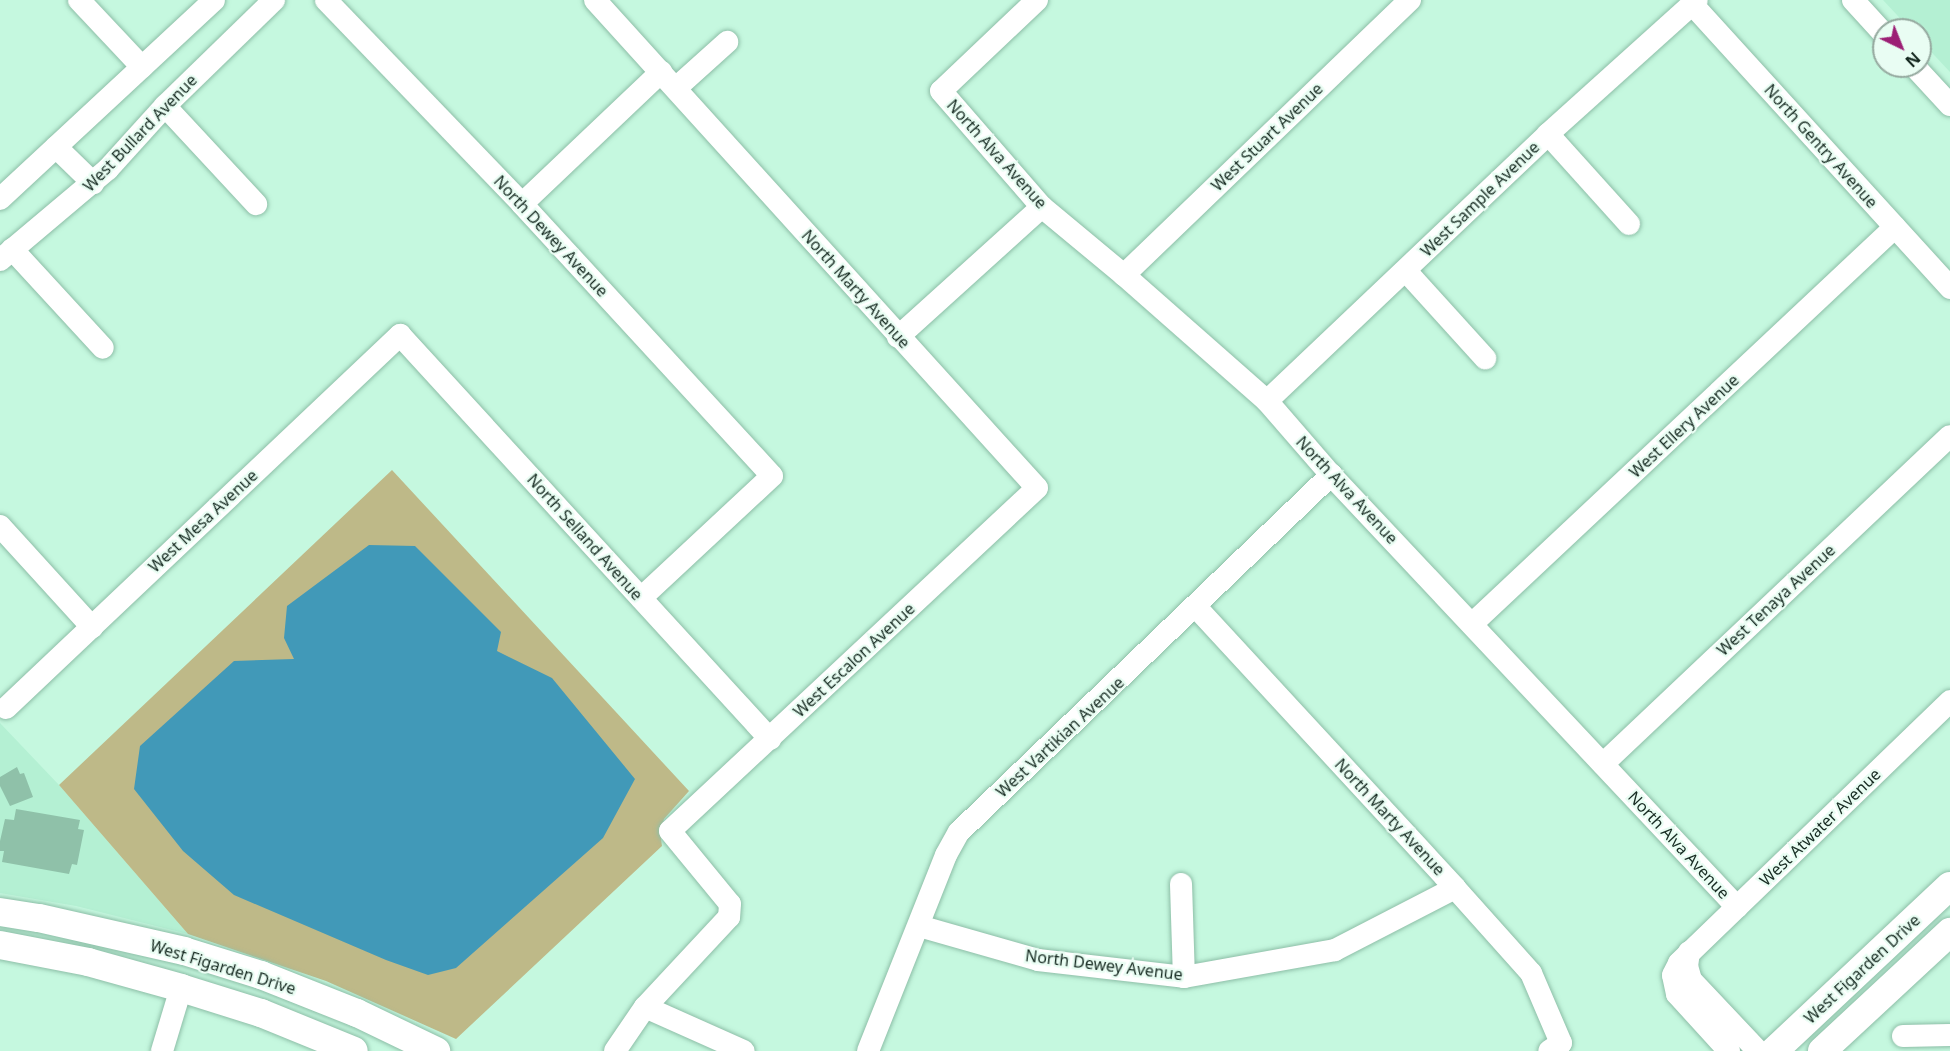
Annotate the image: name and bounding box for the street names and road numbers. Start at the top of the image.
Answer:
street label: West Bullard Avenue [79,71,201,195]
street label: West Stuart Avenue [1207,79,1327,195]
street label: North Gentry Avenue [1760,80,1882,212]
street label: North Alva Avenue [943,96,1051,212]
street label: West Sample Avenue [1417,137,1543,261]
street label: North Dewey Avenue [490,172,612,300]
street label: North Marty Avenue [798,226,914,352]
street label: West Ellery Avenue [1625,370,1743,482]
street label: North Alva Avenue [1292,432,1402,548]
street label: West Mesa Avenue [145,466,261,576]
street label: North Selland Avenue [523,470,647,604]
street label: West Tenaya Avenue [1713,540,1839,660]
street label: West Escalon Avenue [790,599,918,721]
street label: West Vartikian Avenue [992,673,1128,801]
street label: North Marty Avenue [1331,755,1449,879]
street label: West Atwater Avenue [1756,764,1884,890]
street label: North Alva Avenue [1624,787,1734,903]
street label: West Figarden Drive [1800,910,1924,1028]
street label: West Figarden Drive [148,936,298,998]
street label: North Dewey Avenue [1024,946,1184,984]

